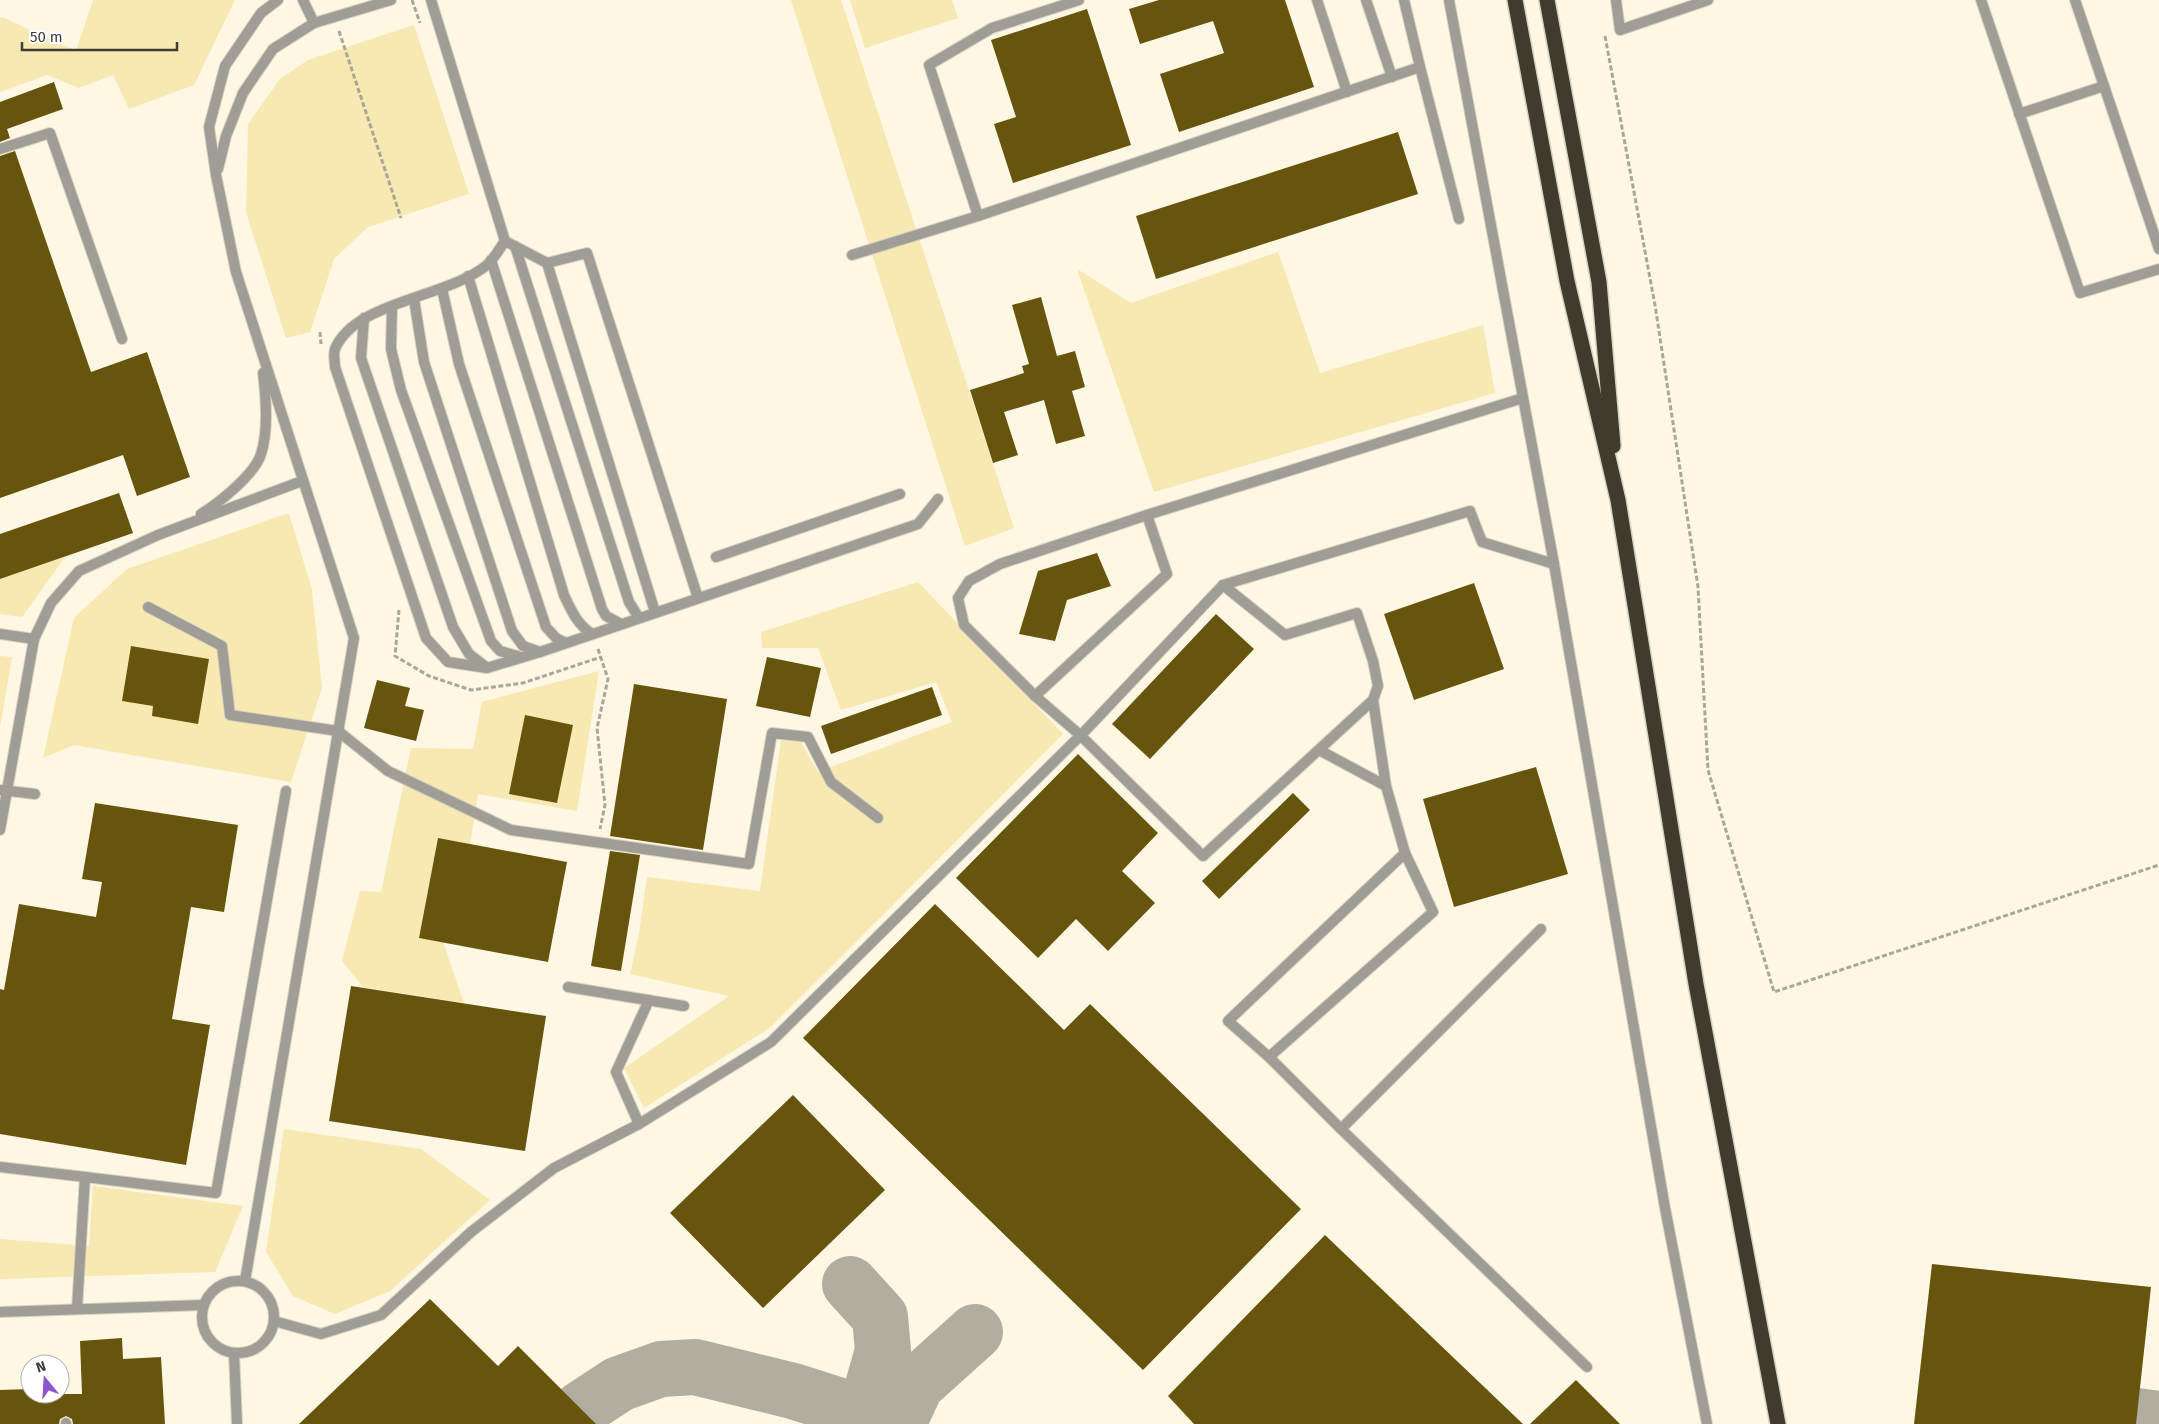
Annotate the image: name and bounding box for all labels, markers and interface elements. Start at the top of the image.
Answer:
scale bar [22,20,178,52]
text: 50 m [30,28,63,46]
north arrow [20,1354,70,1404]
text: N [34,1358,48,1377]

